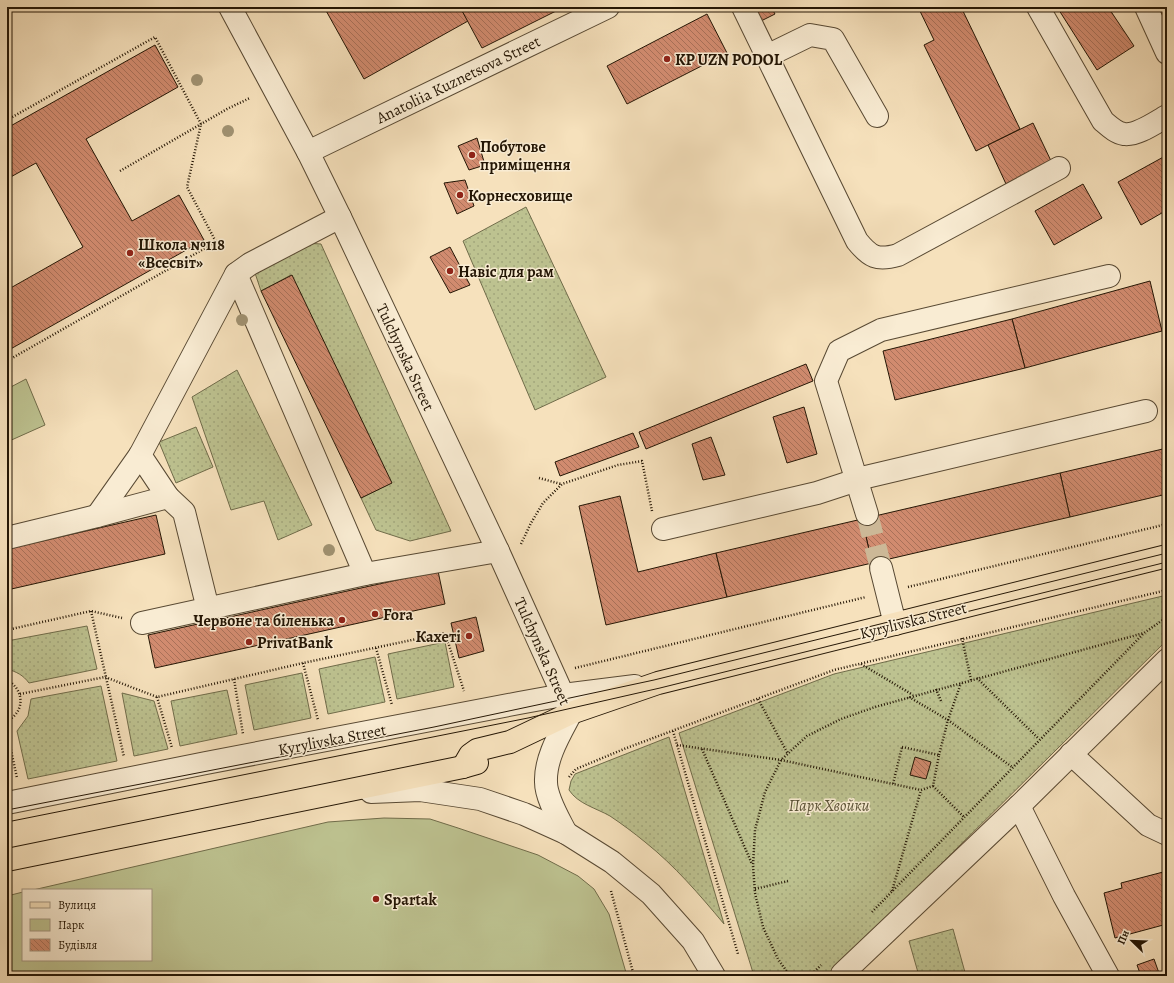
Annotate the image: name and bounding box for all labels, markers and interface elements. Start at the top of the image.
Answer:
street label: Anatoliia Kuznetsova Street [372,31,544,130]
place label: KP UZN PODOL [675,49,783,71]
marker: KP UZN PODOL [662,54,672,64]
place label: Побутове приміщення [480,136,570,176]
marker: Побутове приміщення [467,150,477,160]
place label: Корнесховище [468,185,573,207]
marker: Корнесховище [455,190,465,200]
place label: Школа №118 «Всесвіт» [138,234,225,274]
marker: Школа №118 «Всесвіт» [125,248,135,258]
place label: Навіс для рам [458,261,554,283]
marker: Навіс для рам [445,266,455,276]
street label: Tulchynska Street [371,300,440,415]
street label: Tulchynska Street [508,594,576,709]
street label: Kyrylivska Street [857,597,969,645]
place label: Fora [383,604,413,626]
marker: Fora [370,609,380,619]
place label: Червоне та біленька [194,610,334,632]
marker: Червоне та біленька [337,615,347,625]
place label: Кахеті [415,626,461,648]
marker: Кахеті [464,631,474,641]
place label: PrivatBank [257,632,333,654]
marker: PrivatBank [244,637,254,647]
street label: Kyrylivska Street [276,719,388,761]
park label: Парк Хвойки [788,795,870,817]
legend [22,889,152,961]
place label: Spartak [384,889,438,911]
marker: Spartak [371,894,381,904]
text: Вулиця [58,897,96,913]
text: Парк [58,917,84,933]
north arrow [1112,921,1152,961]
text: Пн [1114,927,1133,947]
text: Будівля [58,937,98,953]

